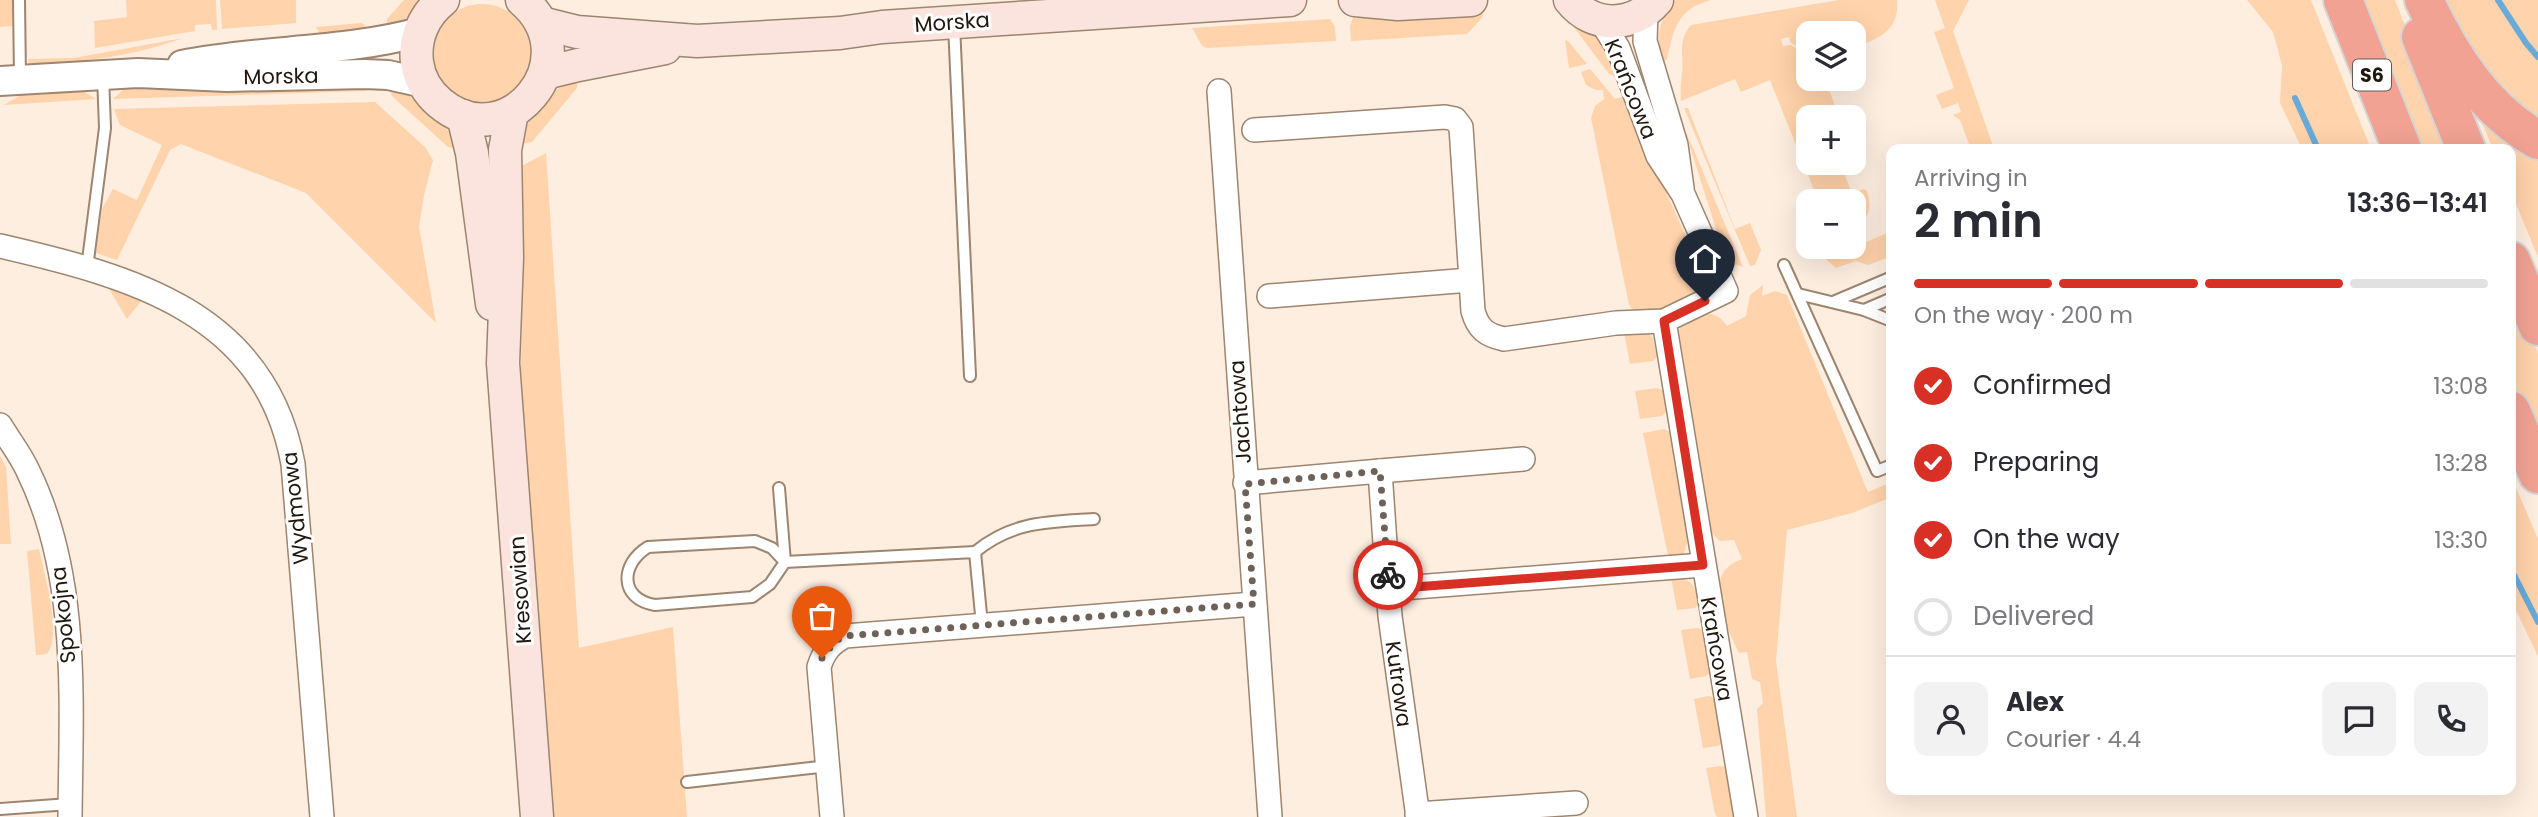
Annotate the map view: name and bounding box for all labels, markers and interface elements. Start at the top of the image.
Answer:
street label: Morska [913,5,991,39]
map controls [1796,21,1866,259]
button: layers [1796,21,1866,91]
street label: Krańcowa [1598,35,1664,143]
road number: S6 [2353,60,2391,90]
street label: Morska [243,61,319,91]
button: + [1796,105,1866,175]
text: Arriving in [1914,162,2028,194]
text: 13:36–13:41 [2347,185,2488,221]
button: − [1796,189,1866,259]
text: 2 min [1914,189,2043,253]
pin [1675,229,1735,301]
icon: home [1686,240,1724,278]
text: On the way · 200 m [1914,299,2133,331]
street label: Jachtowa [1222,359,1258,465]
icon: check [1914,367,1952,405]
text: Confirmed [1973,367,2111,403]
text: 13:08 [2433,370,2488,402]
icon: check [1914,444,1952,482]
text: Preparing [1973,444,2099,480]
text: 13:28 [2434,447,2488,479]
street label: Wydmowa [275,450,315,566]
icon: check [1914,521,1952,559]
text: On the way [1973,521,2120,557]
text: 13:30 [2434,524,2488,556]
street label: Kresowian [502,535,538,645]
courier [1353,540,1423,610]
icon: bike [1369,556,1407,594]
street label: Spokojna [44,565,82,665]
pin [792,586,852,658]
street label: Krańcowa [1694,594,1740,704]
icon: bag [803,597,841,635]
text: Delivered [1973,598,2094,634]
street label: Kutrowa [1379,639,1419,729]
button: person [1914,682,1988,756]
button: chat [2322,682,2396,756]
button: phone [2414,682,2488,756]
text: Alex [2006,684,2064,720]
text: Courier · 4.4 [2006,723,2141,755]

